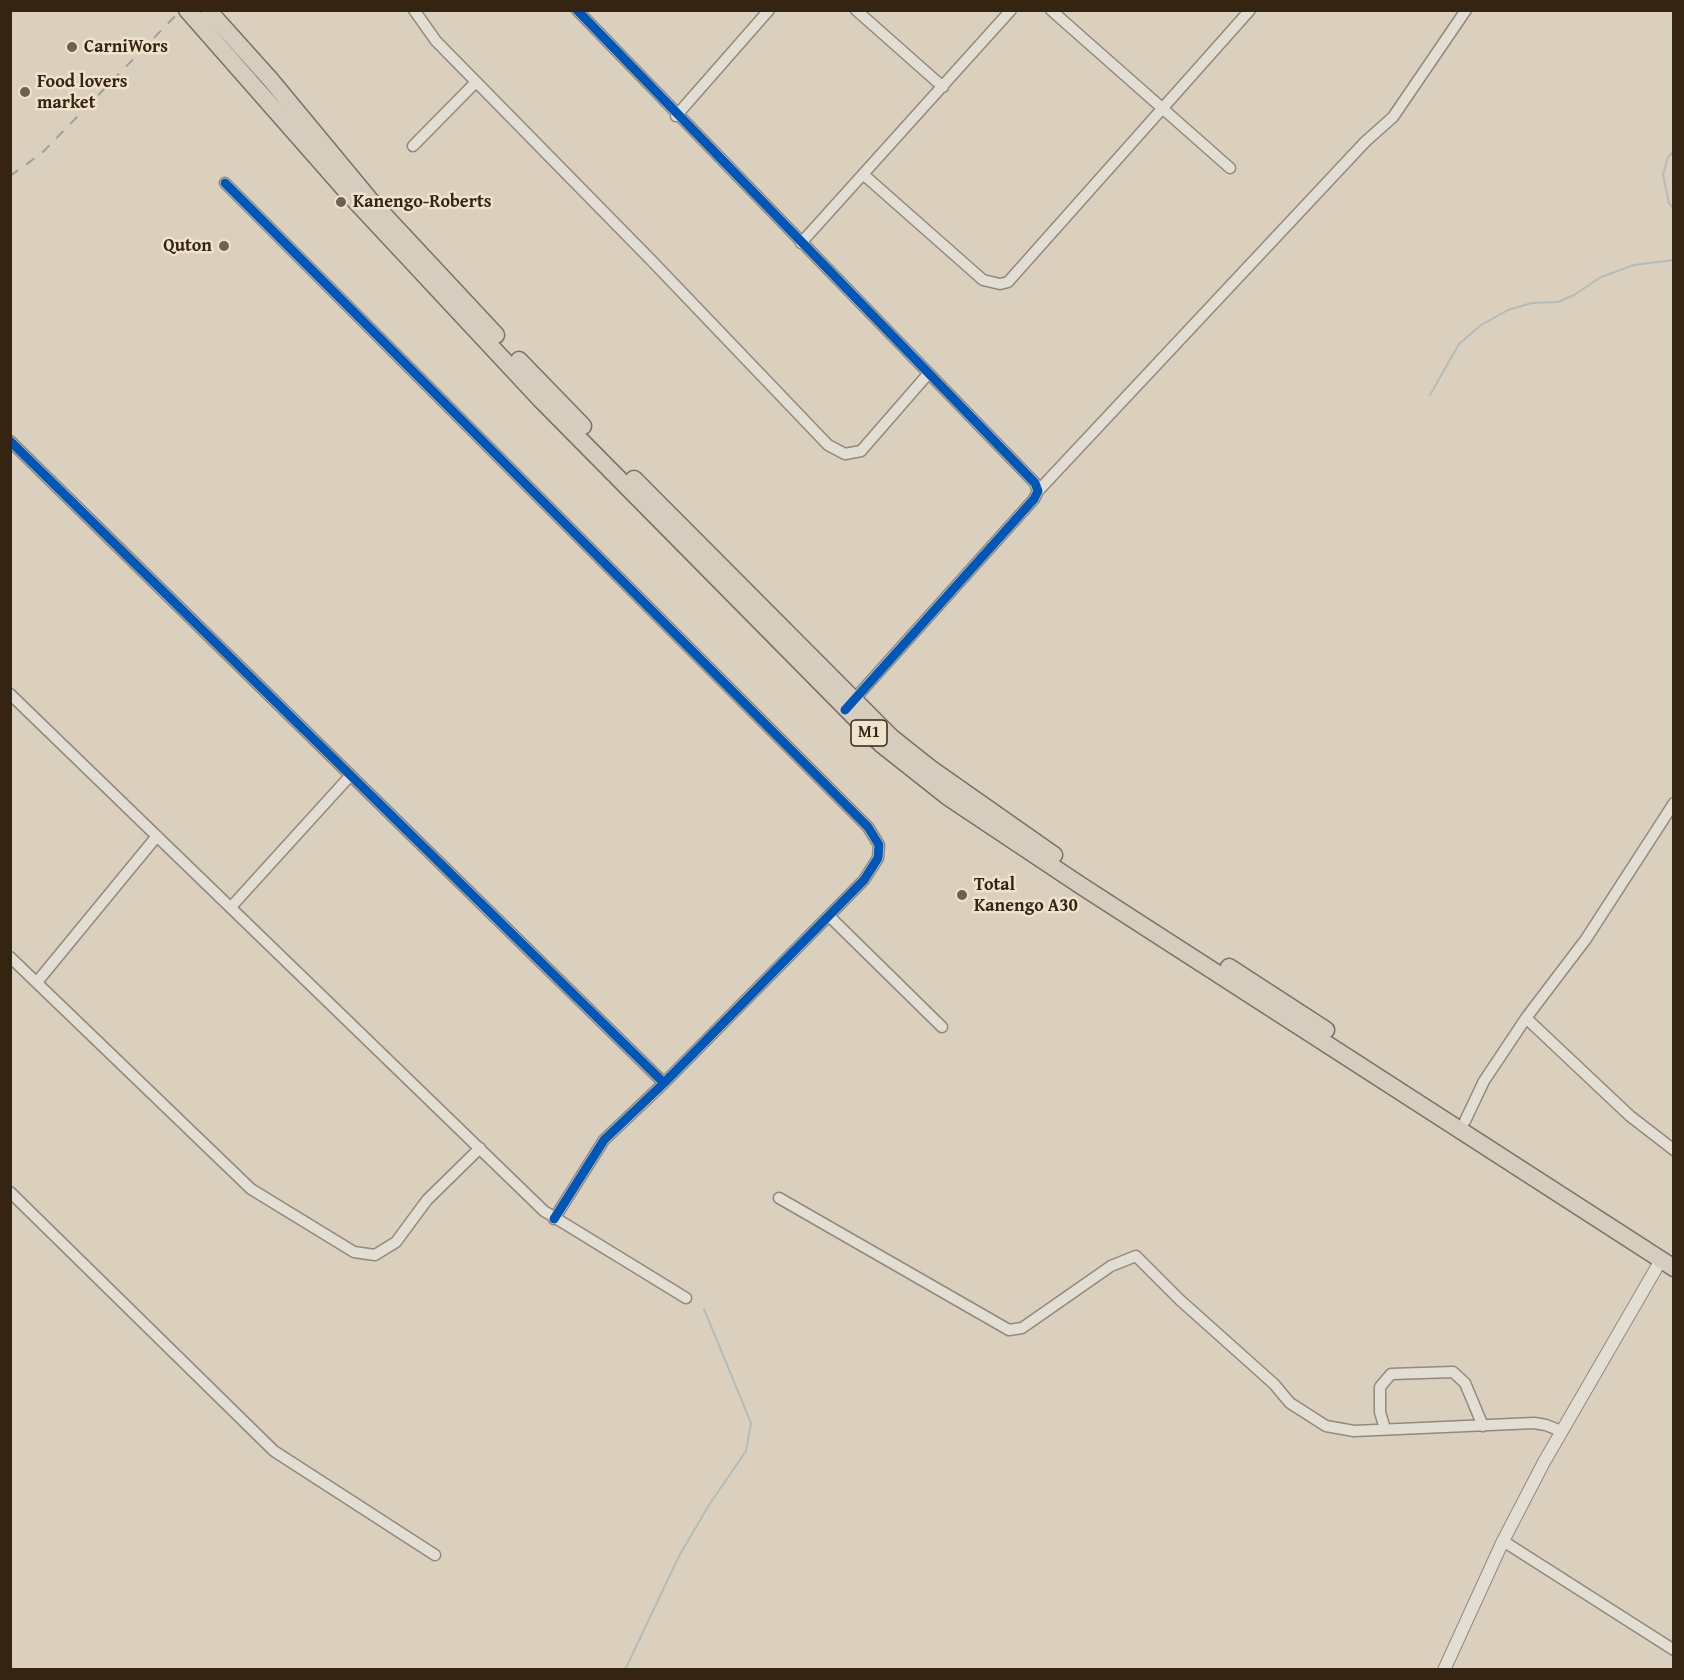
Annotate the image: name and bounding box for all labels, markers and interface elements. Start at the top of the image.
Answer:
place label: CarniWors [84,36,168,58]
marker: CarniWors [65,40,79,54]
place label: Food lovers market [37,71,128,113]
marker: Food lovers market [18,85,32,99]
place label: Kanengo-Roberts [353,191,492,213]
marker: Kanengo-Roberts [334,195,348,209]
place label: Quton [163,235,212,257]
marker: Quton [217,239,231,253]
road number: M1 [851,720,887,746]
place label: Total Kanengo A30 [974,874,1078,916]
marker: Total Kanengo A30 [955,888,969,902]

